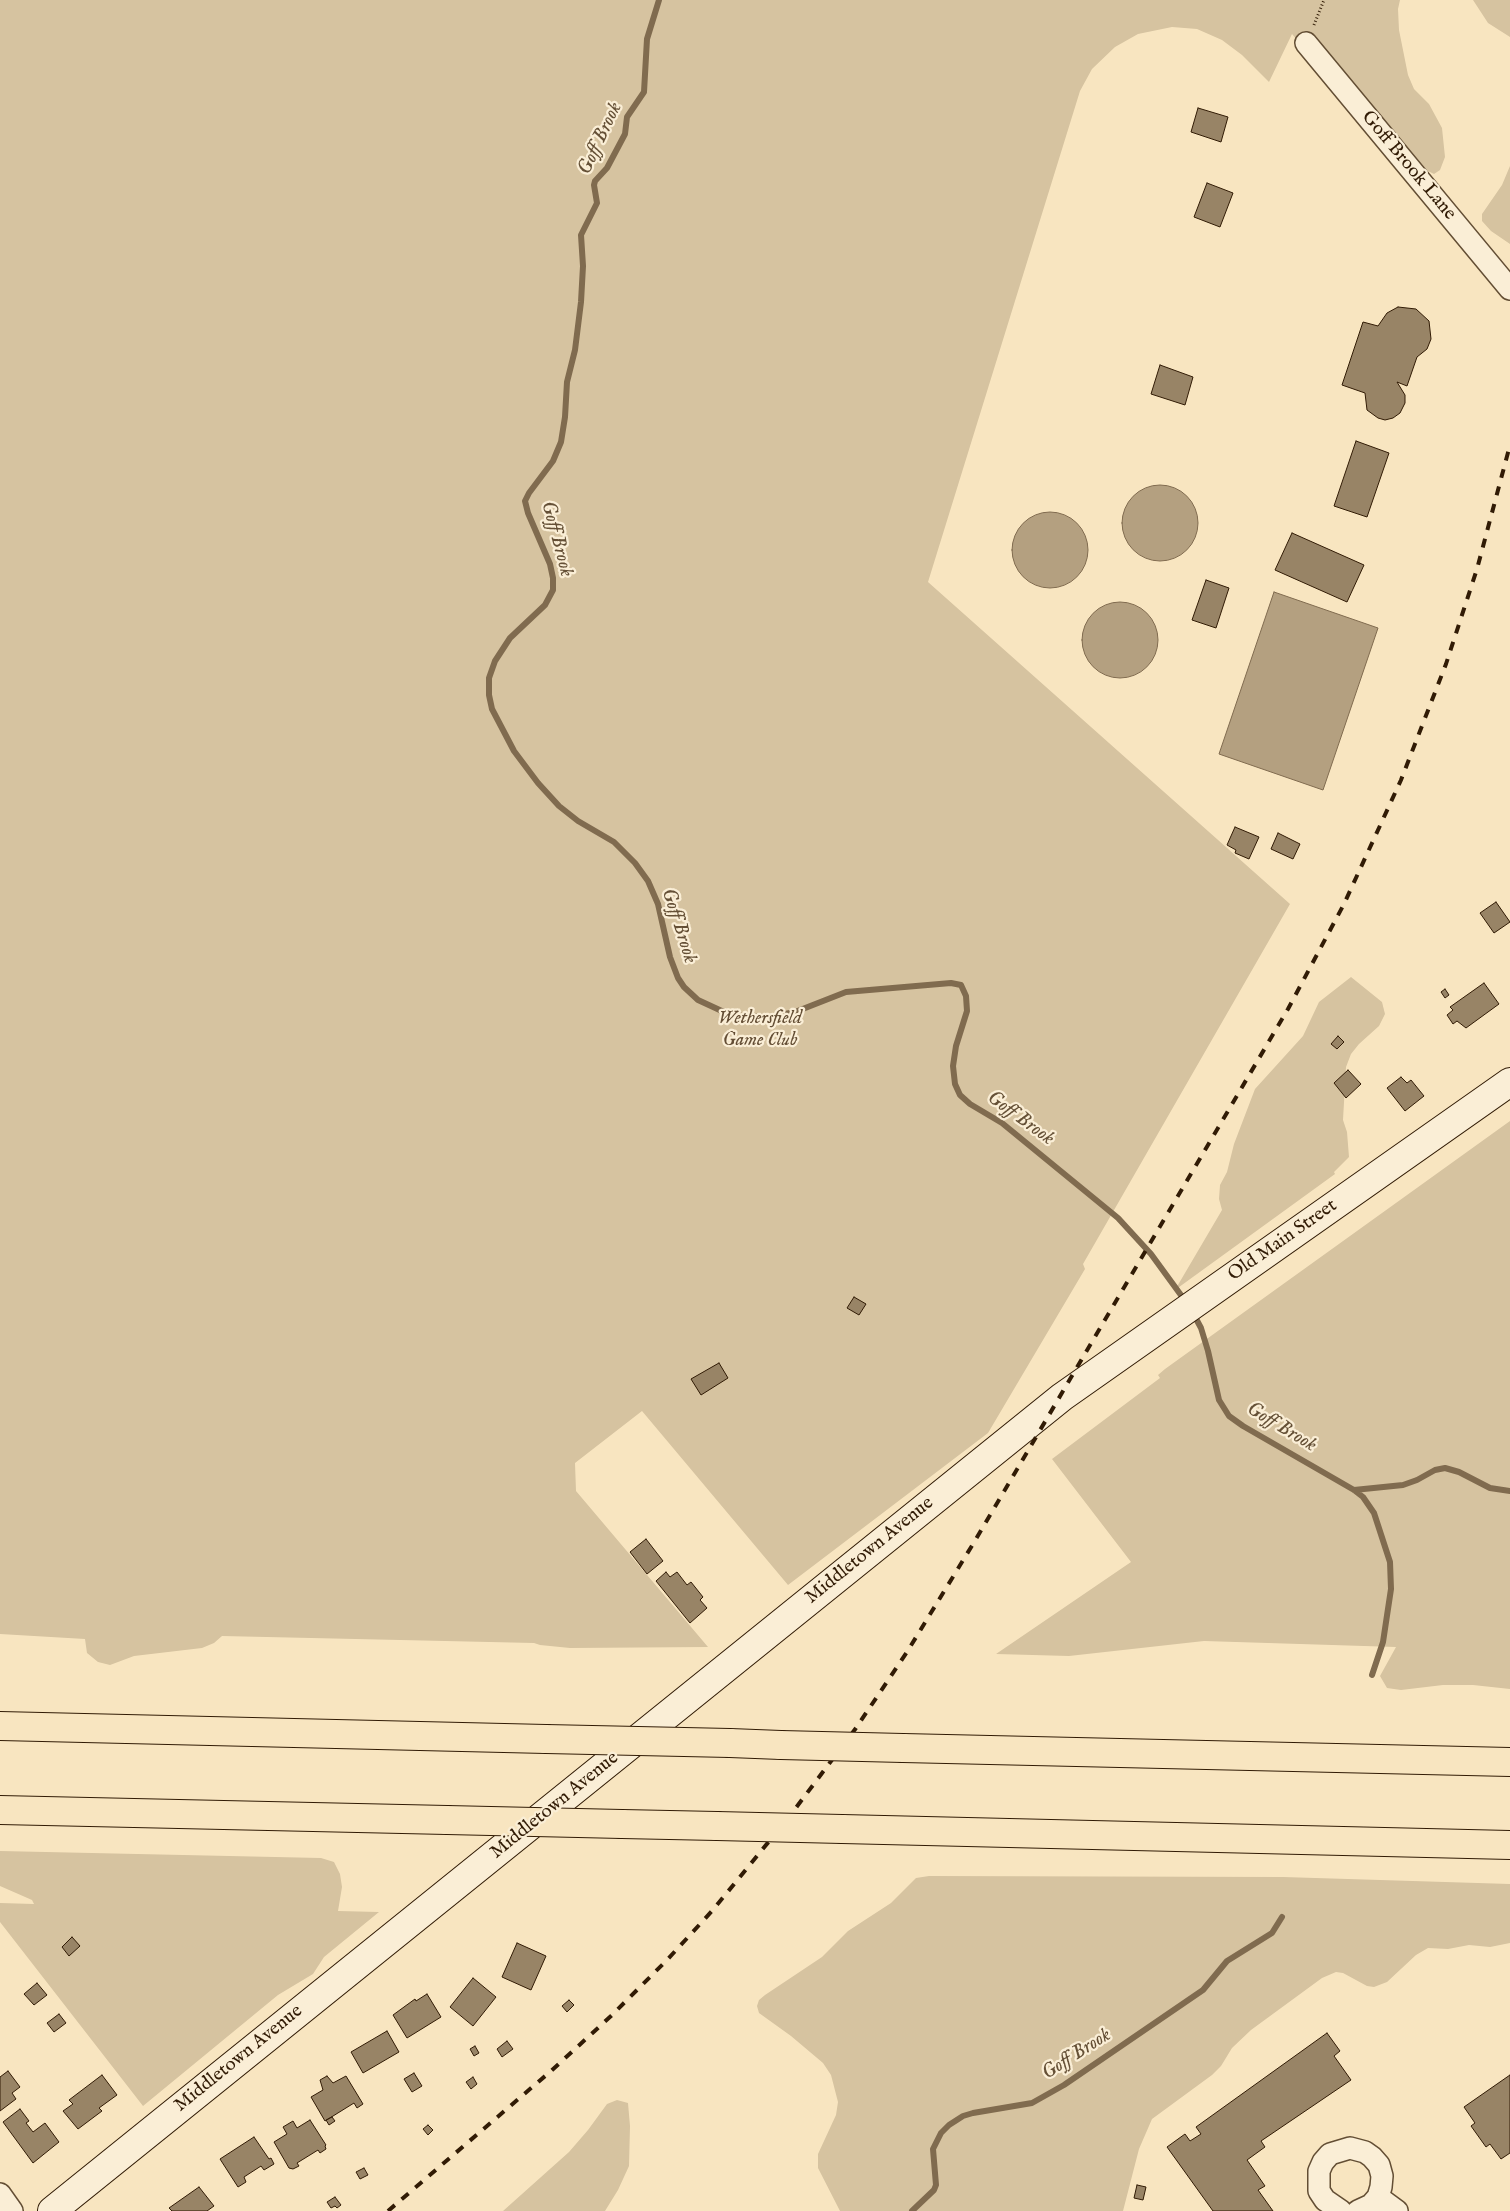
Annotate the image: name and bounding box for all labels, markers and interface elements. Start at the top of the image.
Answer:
water label: Goff Brook [574,99,628,179]
street label: Goff Brook Lane [1356,107,1460,225]
water label: Goff Brook [534,499,578,579]
water label: Goff Brook [655,885,701,967]
park label: Wethersfield Game Club [718,1008,802,1052]
water label: Goff Brook [982,1087,1058,1151]
street label: Old Main Street [1224,1195,1342,1287]
water label: Goff Brook [1242,1398,1320,1458]
street label: Middletown Avenue [801,1492,939,1610]
street label: Middletown Avenue [486,1747,624,1865]
street label: Middletown Avenue [170,2000,308,2118]
water label: Goff Brook [1038,2024,1116,2086]

